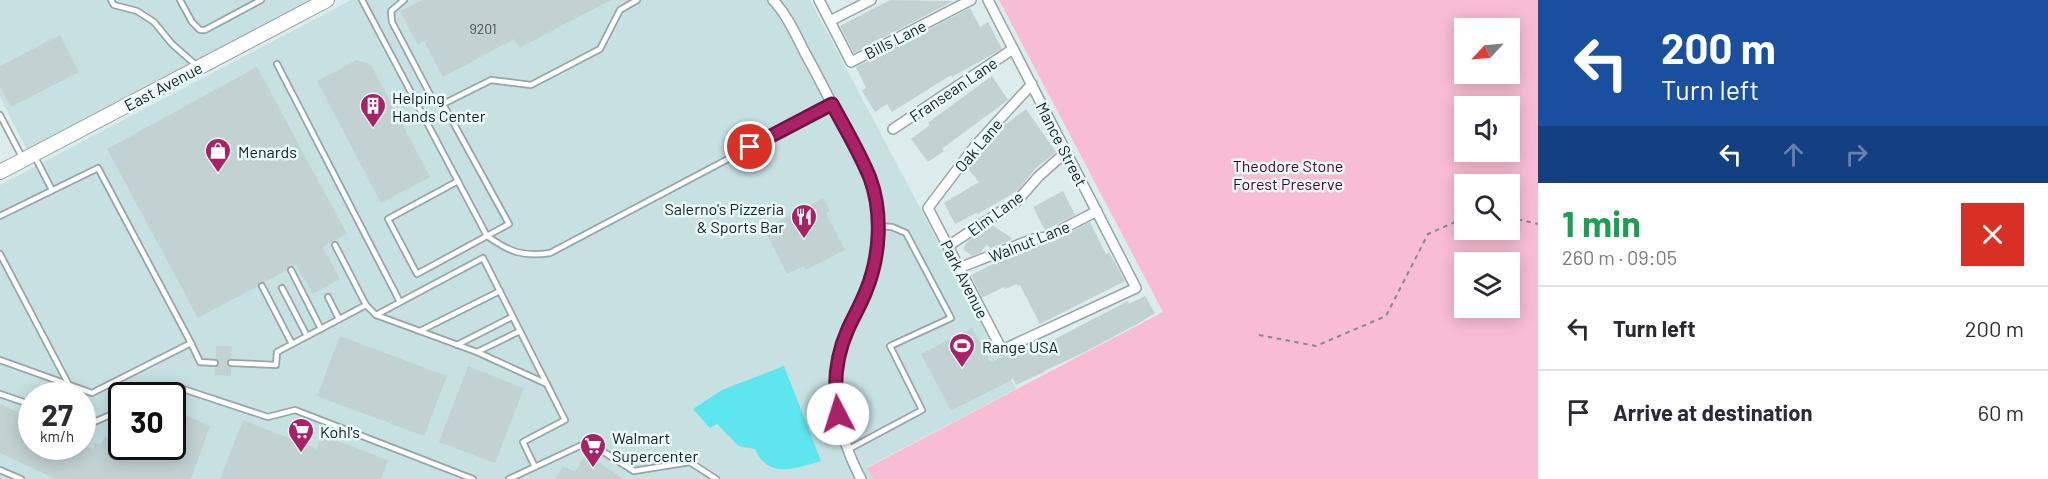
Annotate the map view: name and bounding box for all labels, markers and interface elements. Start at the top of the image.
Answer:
street label: Bills Lane [861,15,929,63]
north arrow [1454,18,1520,84]
map controls [1454,18,1520,318]
house number: 9201 [469,20,497,37]
text: 200 m [1661,22,1776,72]
icon: left [1562,24,1640,102]
street label: Fransean Lane [905,53,1001,125]
street label: East Avenue [121,58,205,114]
text: Turn left [1661,73,1759,105]
place label: Helping Hands Center [392,88,486,125]
building icon: Helping Hands Center [358,91,388,129]
button: sound [1454,96,1520,162]
street label: Mance Street [1033,99,1091,189]
street label: Oak Lane [950,115,1006,175]
pin [724,121,775,172]
icon: arrive [733,130,766,163]
shop icon: Menards [203,136,233,174]
icon: left [1714,138,1747,171]
icon: ahead [1777,138,1810,171]
icon: right [1840,138,1873,171]
place label: Menards [238,142,297,161]
park label: Theodore Stone Forest Preserve [1233,156,1343,193]
button: search [1454,174,1520,240]
street label: Elm Lane [963,186,1027,240]
place label: Salerno's Pizzeria & Sports Bar [664,199,784,236]
text: 1 min [1562,201,1641,244]
restaurant icon: Salerno's Pizzeria & Sports Bar [789,202,819,240]
button: close [1961,203,2024,266]
street label: Walnut Lane [986,216,1072,266]
street label: Park Avenue [937,237,993,321]
text: 260 m · 09:05 [1562,245,1677,269]
button: layers [1454,252,1520,318]
icon: left [1562,312,1595,345]
text: Turn left [1613,315,1696,341]
text: 200 m [1965,315,2024,341]
sports icon: Range USA [947,331,977,369]
place label: Range USA [982,337,1059,356]
speed limit sign: 30 [108,382,186,460]
position arrow [806,382,870,446]
text: 27 [41,396,73,432]
icon: arrive [1562,396,1595,429]
text: Arrive at destination [1613,399,1812,425]
text: 60 m [1978,399,2024,425]
supermarket icon: Kohl's [286,416,316,454]
place label: Kohl's [320,422,360,441]
text: km/h [40,427,74,445]
place label: Walmart Supercenter [612,428,698,465]
supermarket icon: Walmart Supercenter [578,431,608,469]

